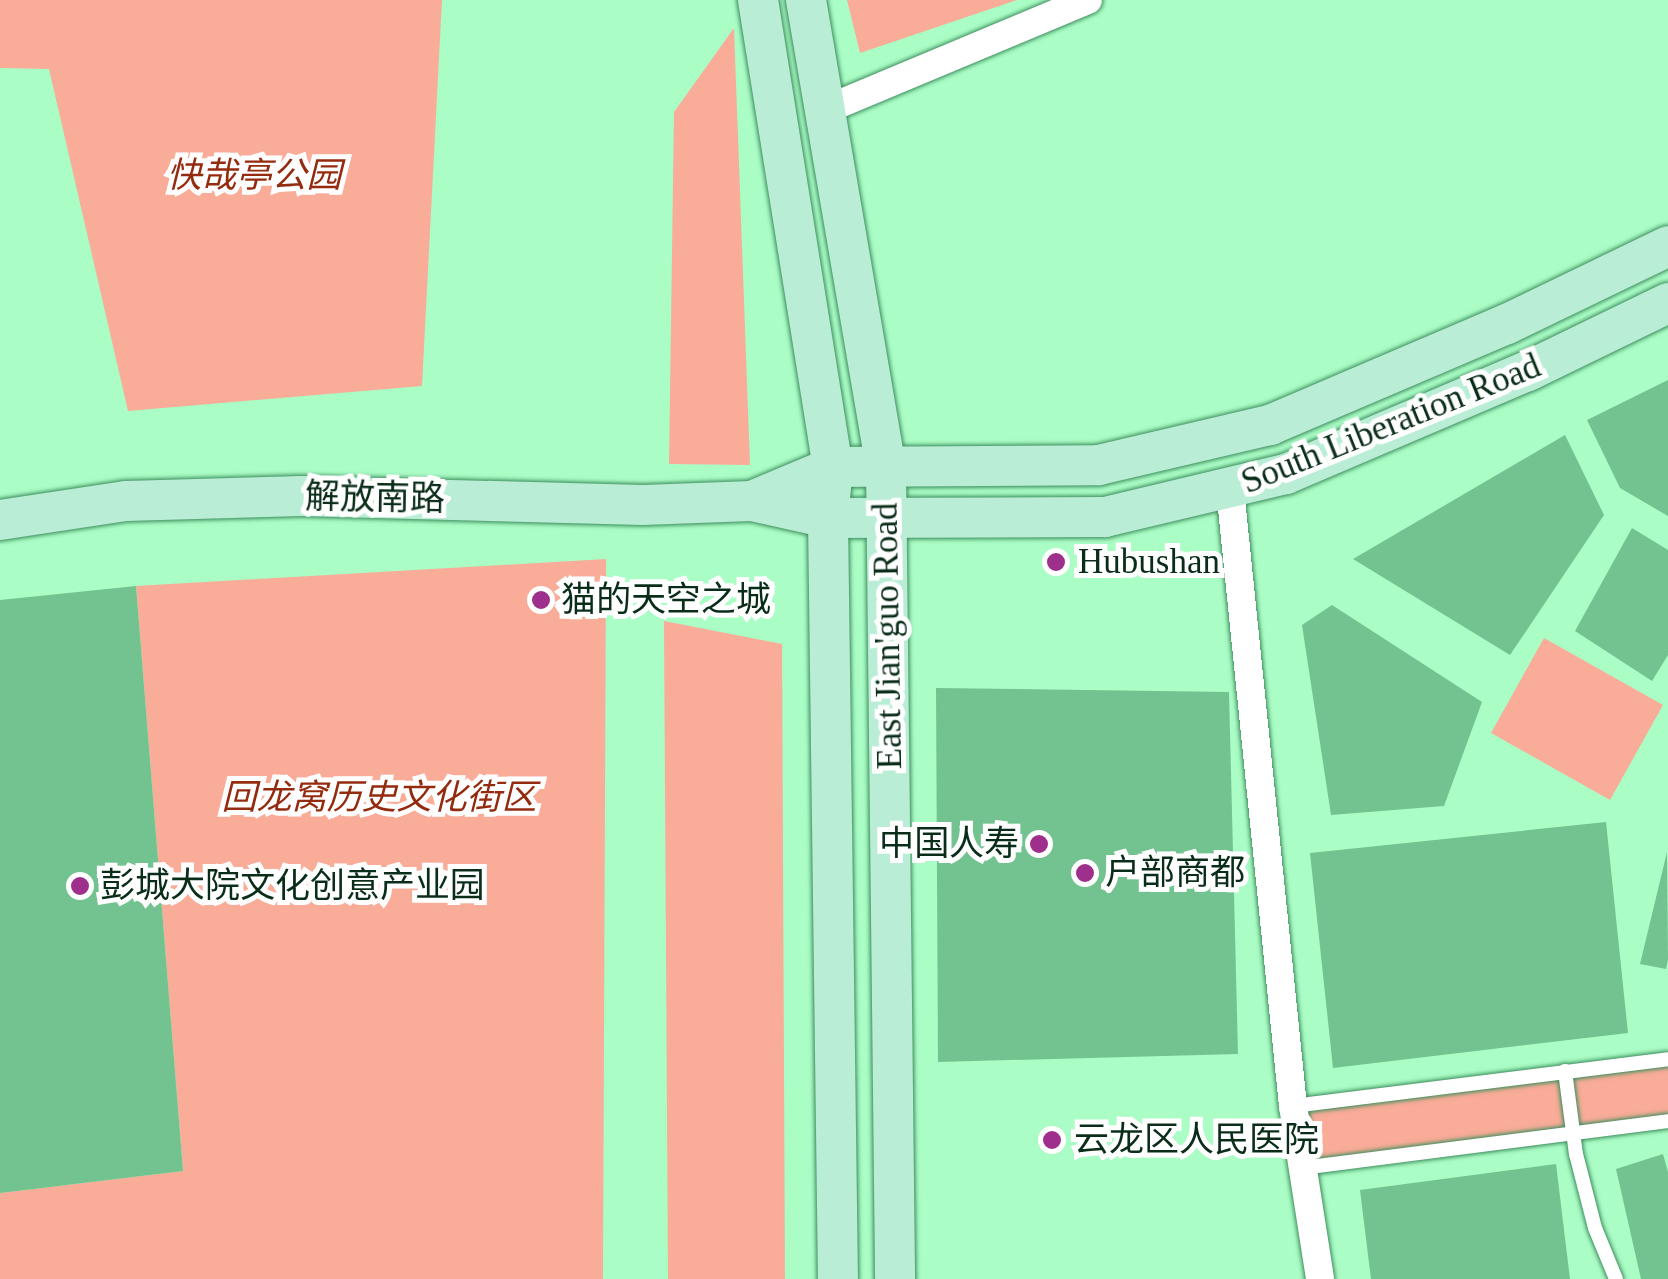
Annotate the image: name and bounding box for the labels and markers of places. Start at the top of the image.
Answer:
place label: Hubushan [1078,541,1220,583]
marker: Hubushan [1043,549,1069,575]
place label: 猫的天空之城 [561,579,771,621]
marker: 猫的天空之城 [530,589,552,611]
place label: 中国人寿 [879,823,1019,865]
marker: 中国人寿 [1028,833,1050,855]
place label: 户部商都 [1105,852,1245,894]
marker: 户部商都 [1074,862,1096,884]
place label: 彭城大院文化创意产业园 [100,865,485,907]
marker: 彭城大院文化创意产业园 [69,875,91,897]
place label: 云龙区人民医院 [1074,1119,1319,1161]
marker: 云龙区人民医院 [1039,1127,1065,1153]

